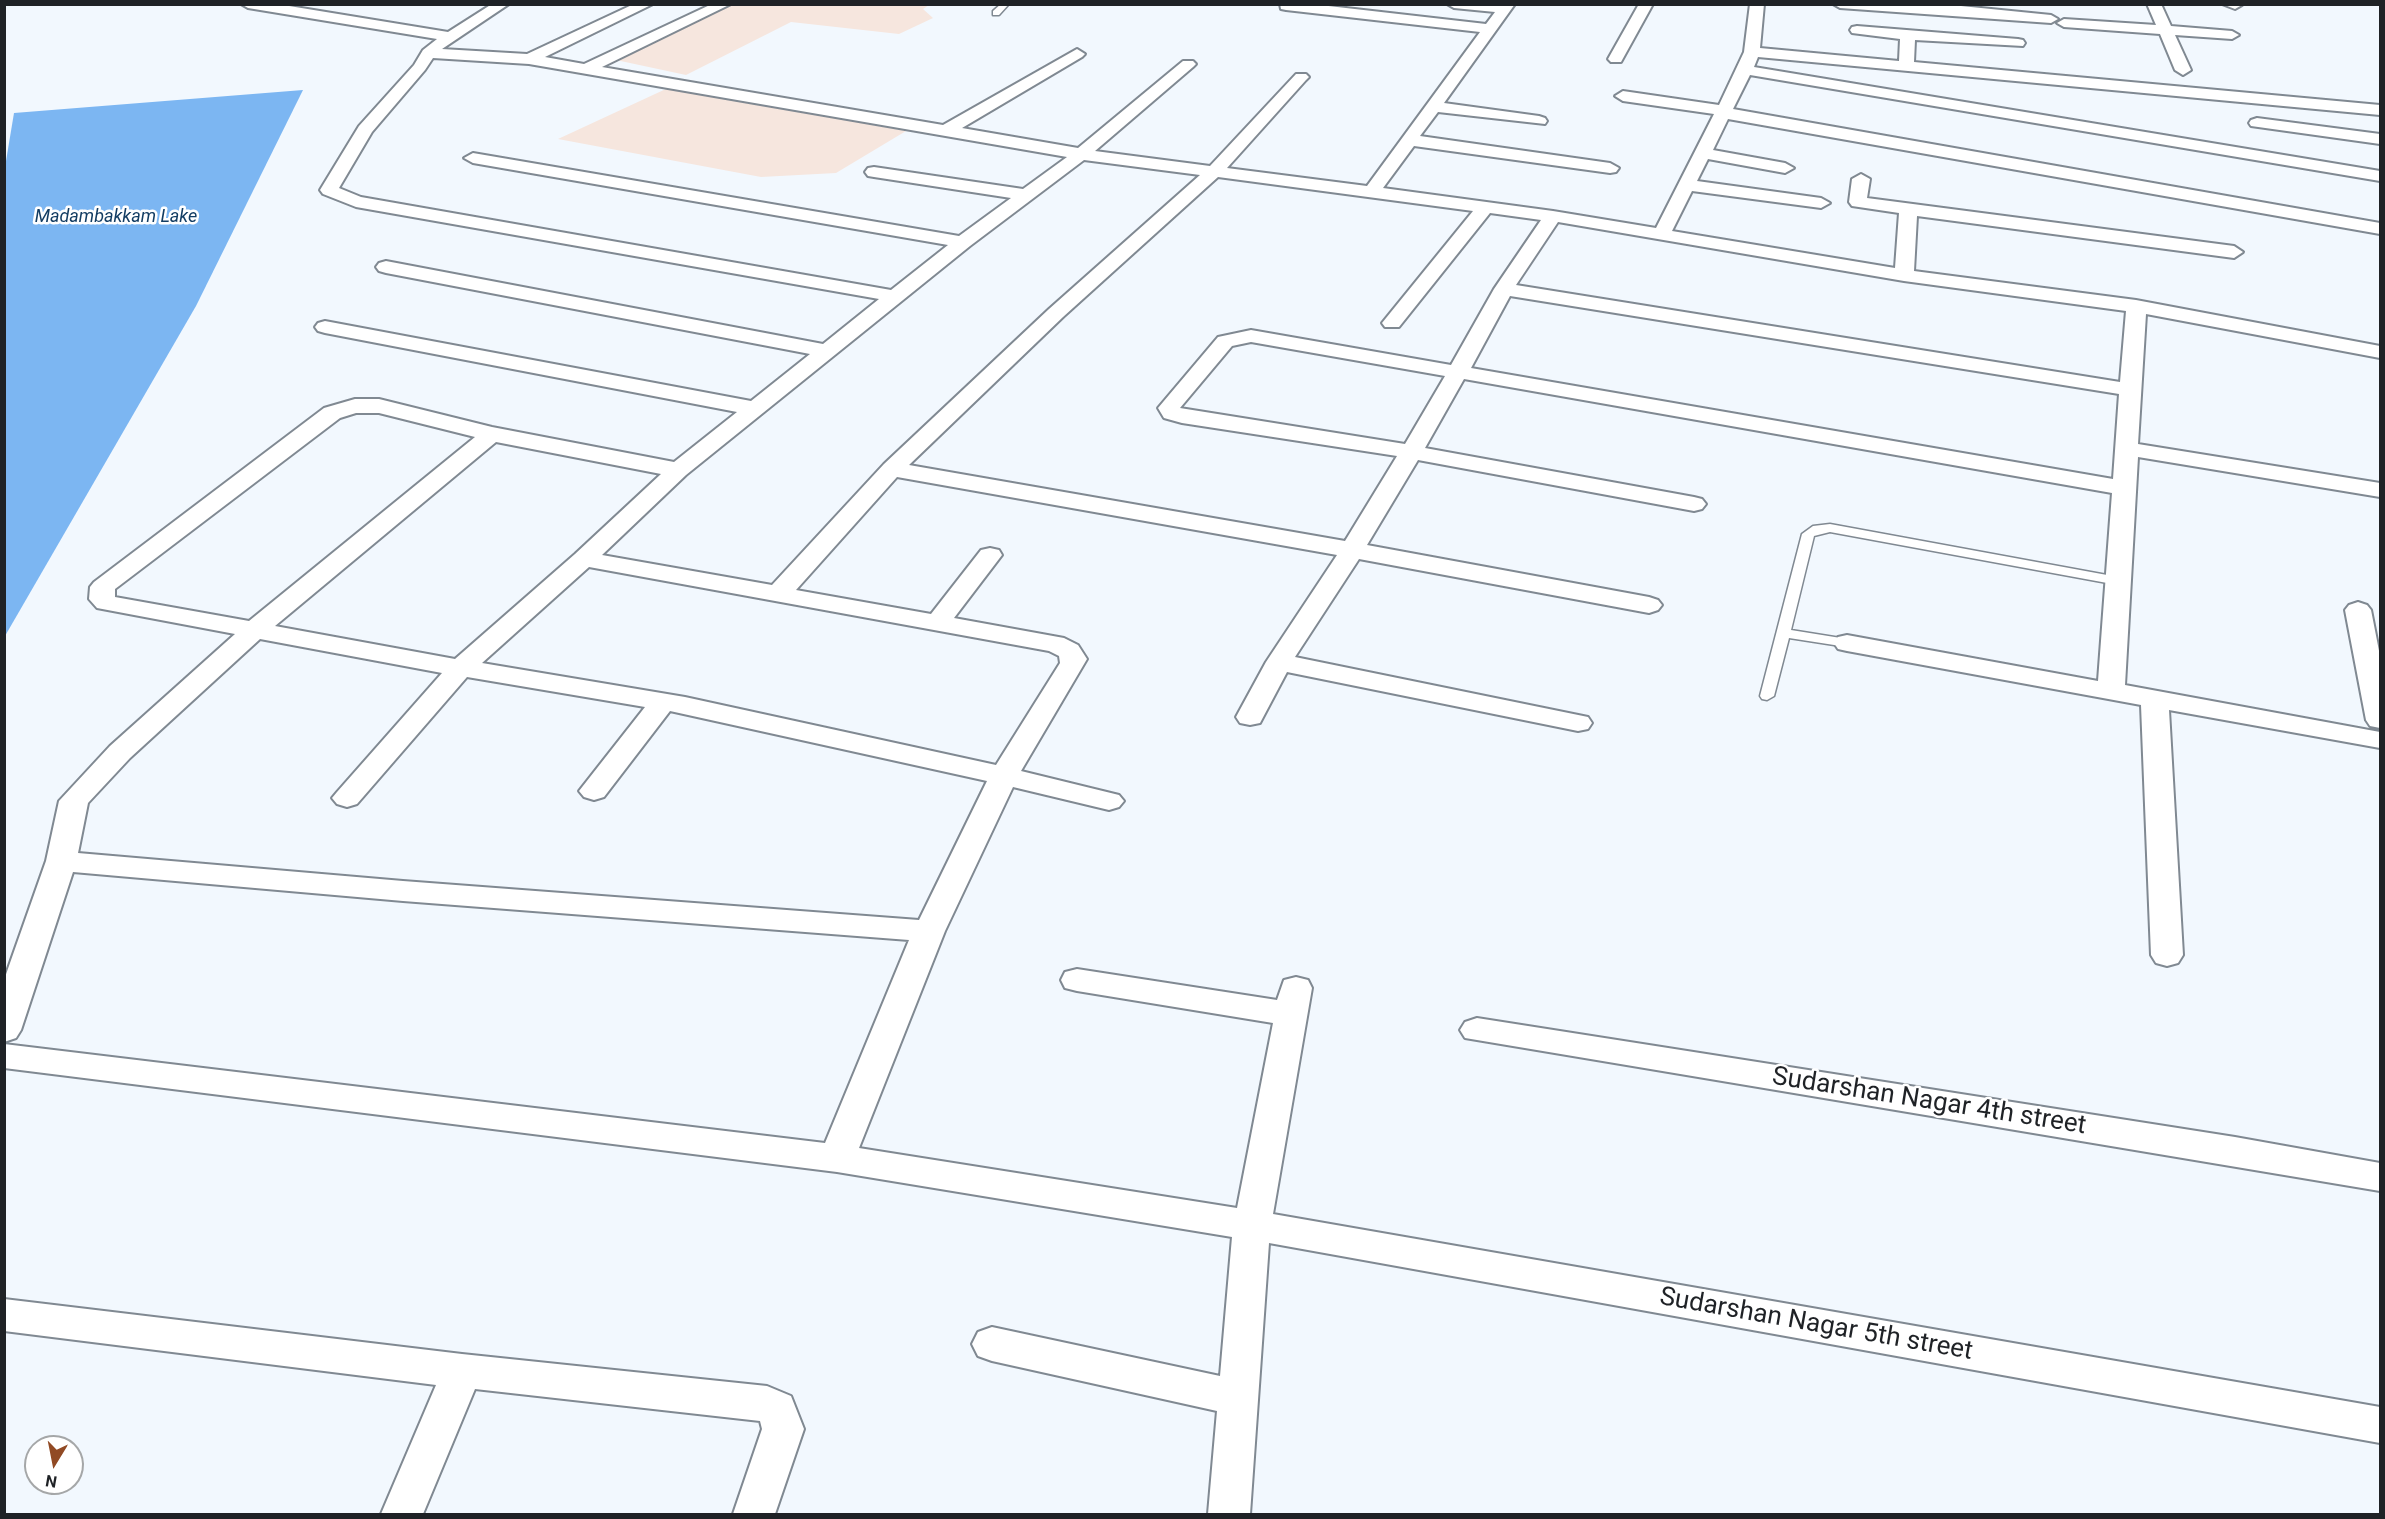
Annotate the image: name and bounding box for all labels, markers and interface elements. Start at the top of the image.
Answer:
water label: Madambakkam Lake [35,206,197,228]
street label: Sudarshan Nagar 4th street [1770,1062,2088,1142]
street label: Sudarshan Nagar 5th street [1657,1282,1975,1368]
north arrow [24,1435,84,1495]
text: N [44,1471,58,1492]

